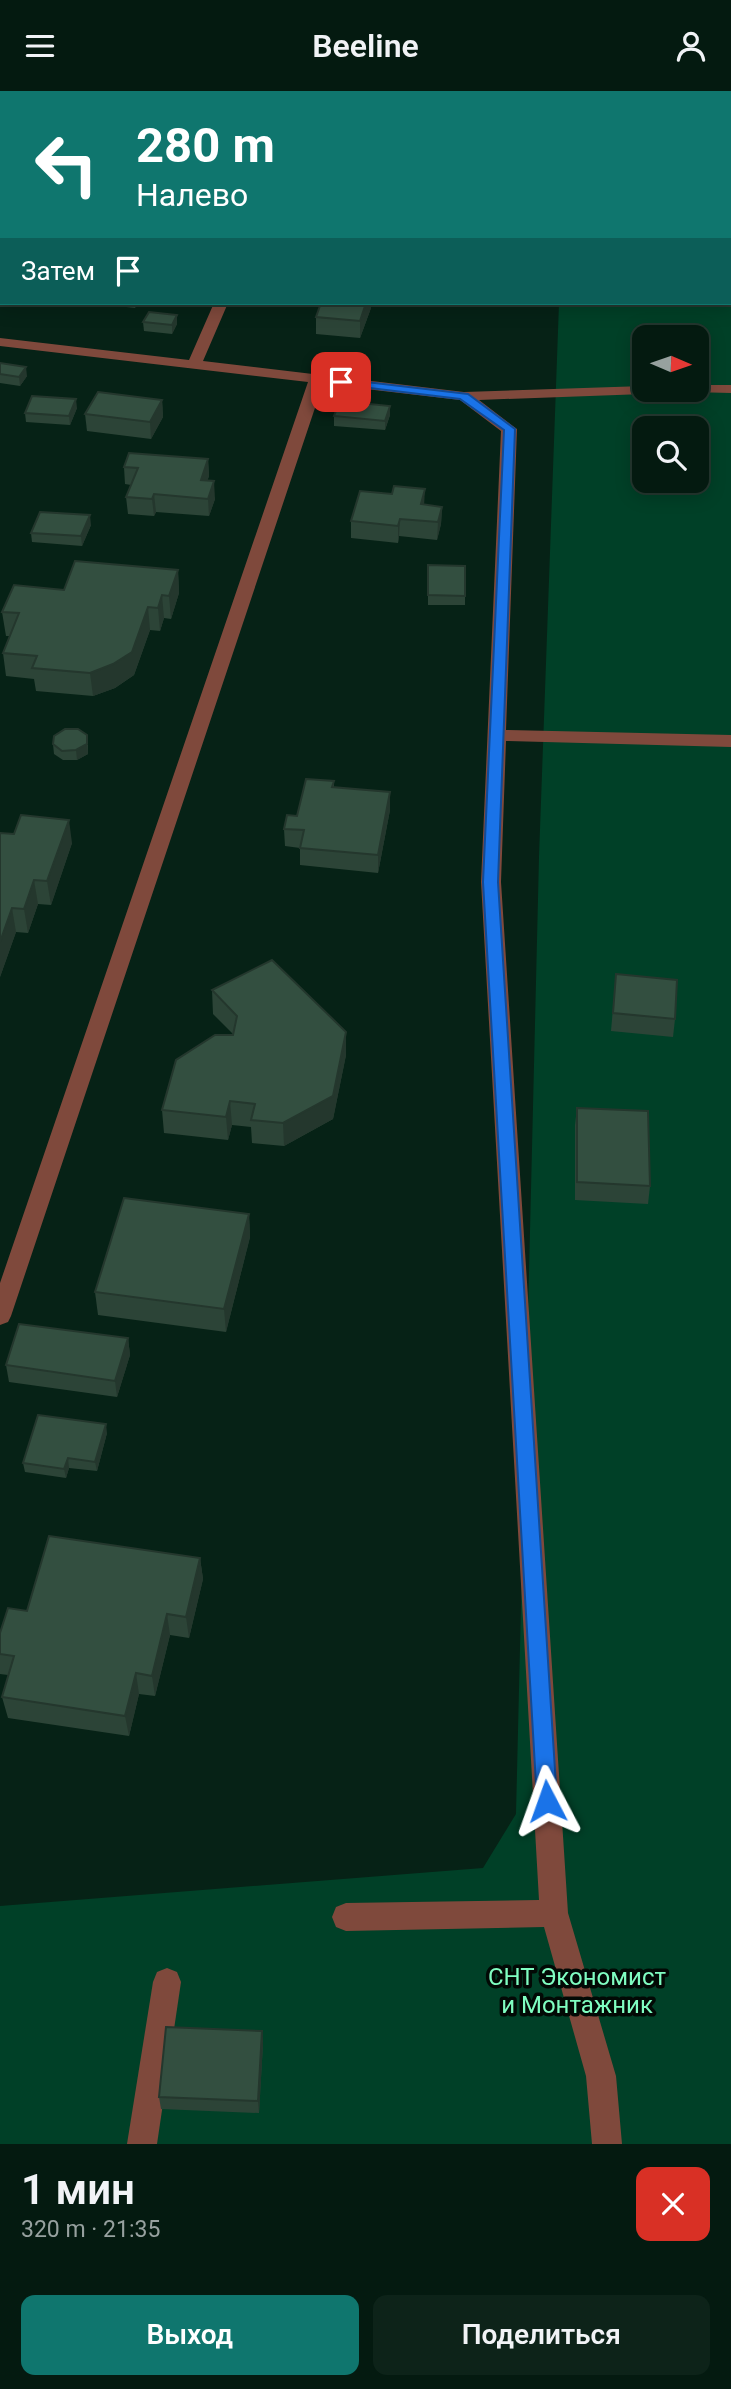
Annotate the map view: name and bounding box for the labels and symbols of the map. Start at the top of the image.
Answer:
north arrow [632,325,709,403]
pin [311,352,371,412]
position arrow [510,1764,584,1838]
park label: СНТ Экономист и Монтажник [488,1963,667,2019]

